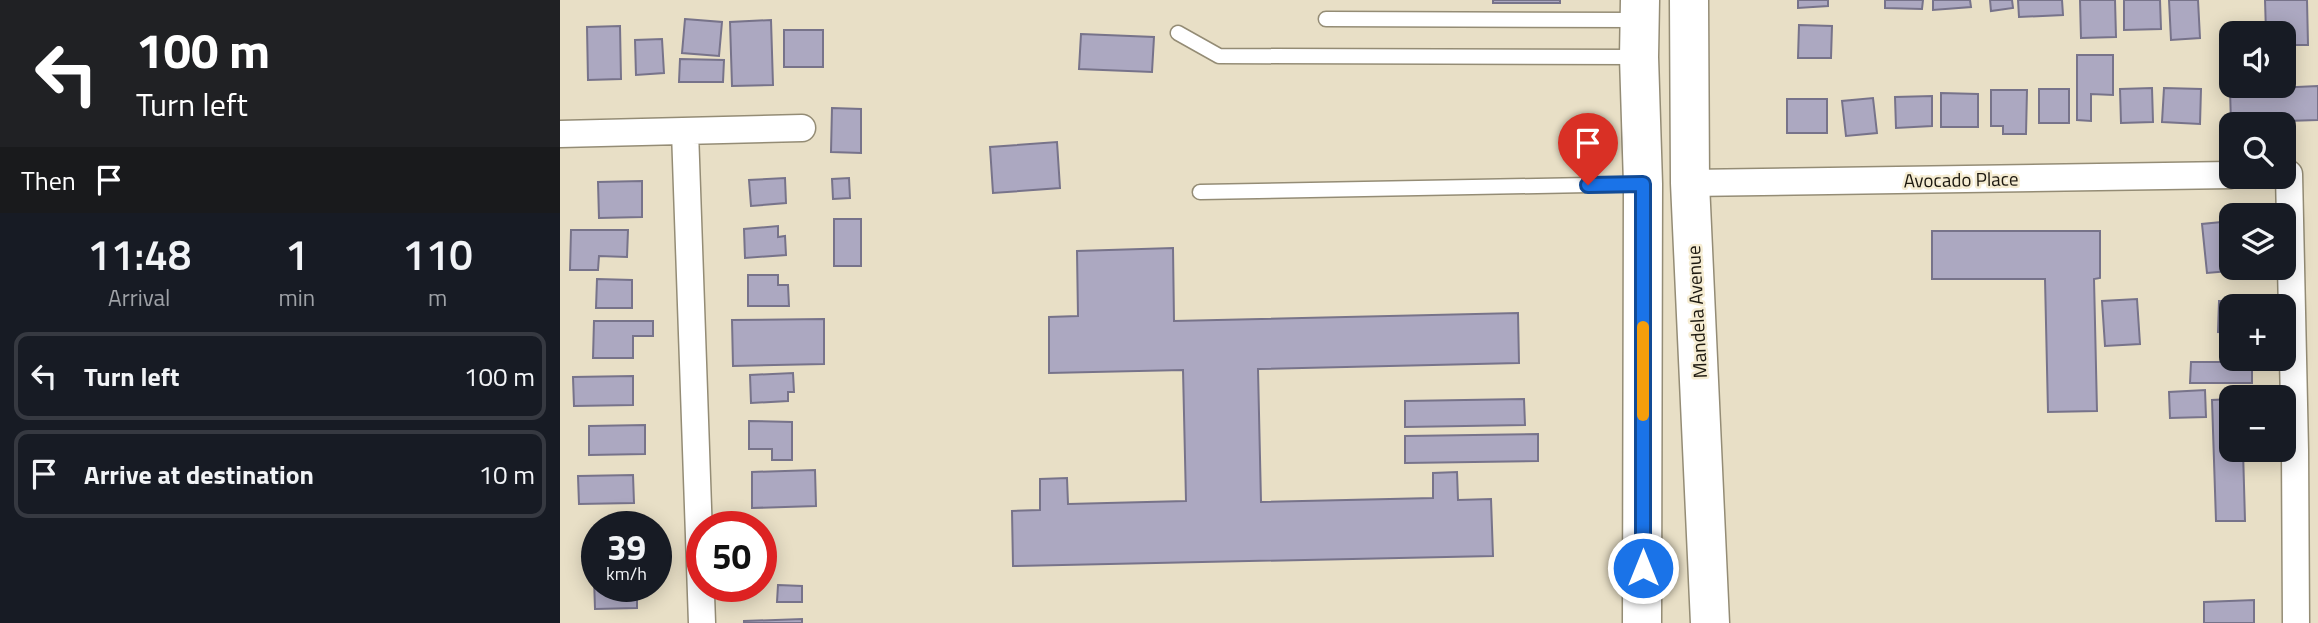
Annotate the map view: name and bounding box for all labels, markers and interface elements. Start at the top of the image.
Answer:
text: 100 m [136,12,270,87]
map controls [2219,21,2296,462]
button: sound [2219,21,2296,98]
icon: left [21,28,112,119]
text: Turn left [136,80,248,128]
button: search [2219,112,2296,189]
pin [1558,113,1618,185]
icon: arrive [1569,124,1607,162]
text: Then [21,161,76,200]
icon: arrive [90,161,128,199]
street label: Avocado Place [1903,163,2019,195]
button: layers [2219,203,2296,280]
text: 11:48 [87,222,191,286]
text: 1 [285,222,309,286]
text: 110 [402,222,473,286]
street label: Mandela Avenue [1678,245,1714,379]
text: Arrival [108,280,170,315]
text: min [278,280,315,315]
text: m [428,280,447,315]
button: + [2219,294,2296,371]
icon: left [25,357,63,395]
text: Turn left [84,357,179,396]
text: 100 m [464,357,535,396]
button: − [2219,385,2296,462]
icon: arrive [25,455,63,493]
text: Arrive at destination [84,455,314,494]
text: 10 m [478,455,535,494]
speed limit sign: 50 [686,511,777,602]
text: 39 [607,520,646,574]
position arrow [1606,531,1680,605]
text: km/h [606,560,647,587]

